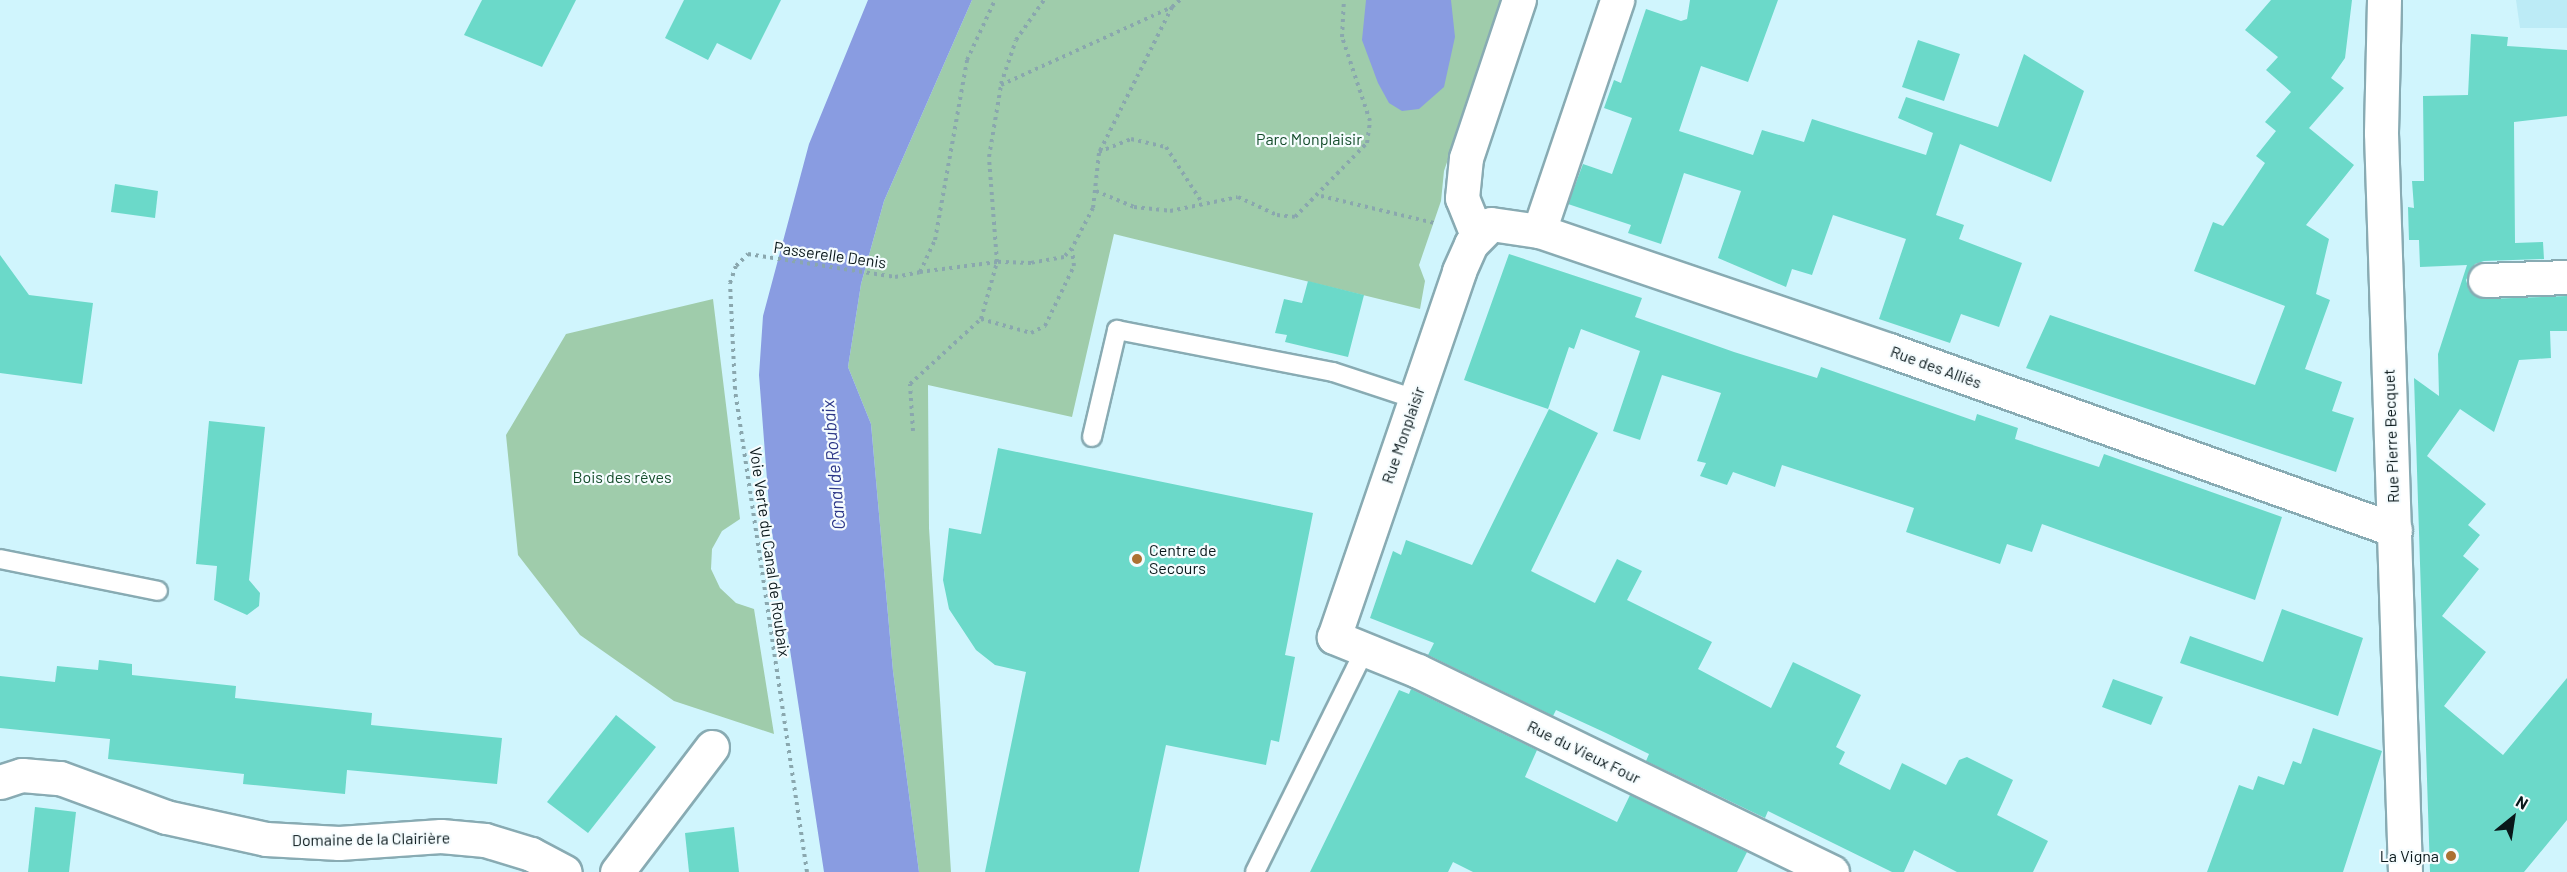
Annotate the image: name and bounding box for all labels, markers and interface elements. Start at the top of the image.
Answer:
park label: Parc Monplaisir [1256,129,1362,149]
street label: Passerelle Denis [772,238,888,272]
street label: Rue des Alliés [1888,342,1984,392]
street label: Rue Pierre Becquet [2379,369,2403,503]
street label: Rue Monplaisir [1377,384,1429,486]
water label: Canal de Roubaix [817,399,849,531]
street label: Voie Verte du Canal de Roubaix [746,446,794,658]
park label: Bois des rêves [572,467,672,487]
place label: Centre de Secours [1149,540,1216,578]
marker: Centre de Secours [1130,552,1144,566]
street label: Rue du Vieux Four [1524,716,1644,788]
north arrow [2483,788,2543,848]
text: N [2513,791,2532,813]
street label: Domaine de la Clairière [292,828,450,850]
place label: La Vigna [2380,846,2439,866]
marker: La Vigna [2444,849,2458,863]

